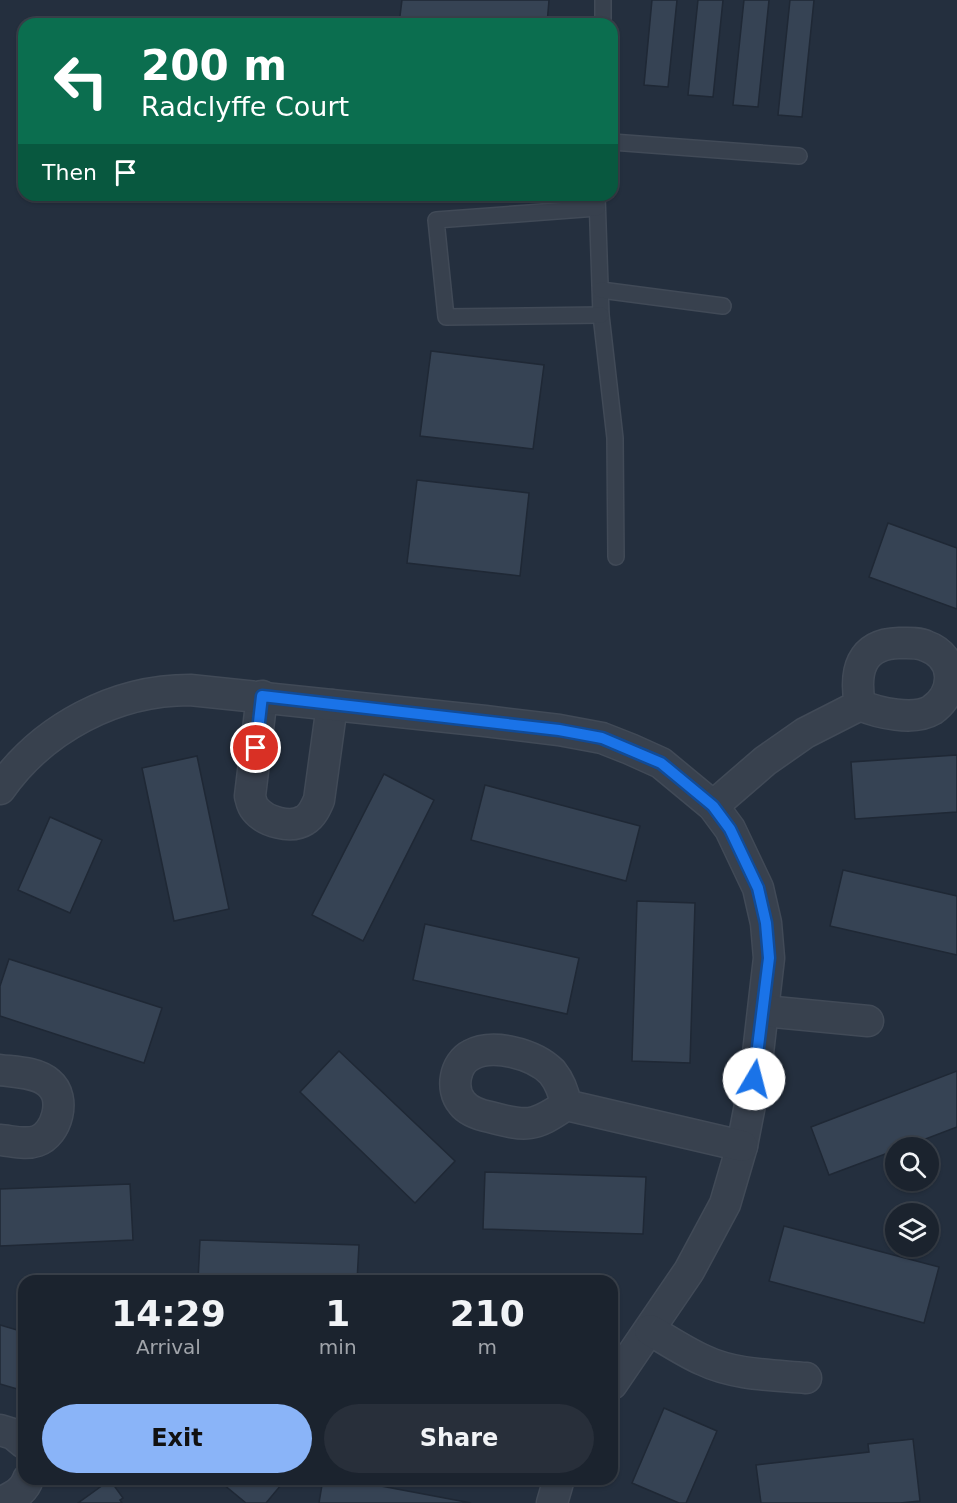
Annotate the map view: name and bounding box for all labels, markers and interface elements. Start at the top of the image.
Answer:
text: 200 m [141,41,287,90]
icon: left [42,42,120,120]
text: Radclyffe Court [141,91,349,122]
icon: arrive [109,156,142,189]
text: Then [42,160,97,185]
pin [230,722,281,773]
icon: arrive [239,731,272,764]
position arrow [722,1047,786,1111]
map controls [885,1137,939,1257]
button: search [885,1137,939,1191]
button: layers [885,1203,939,1257]
text: 14:29 [111,1293,226,1334]
text: 1 [325,1293,350,1334]
text: 210 [450,1293,525,1334]
text: Arrival [136,1335,201,1359]
text: min [319,1335,357,1359]
text: m [478,1335,497,1359]
button: Exit [42,1404,312,1473]
button: Share [324,1404,594,1473]

